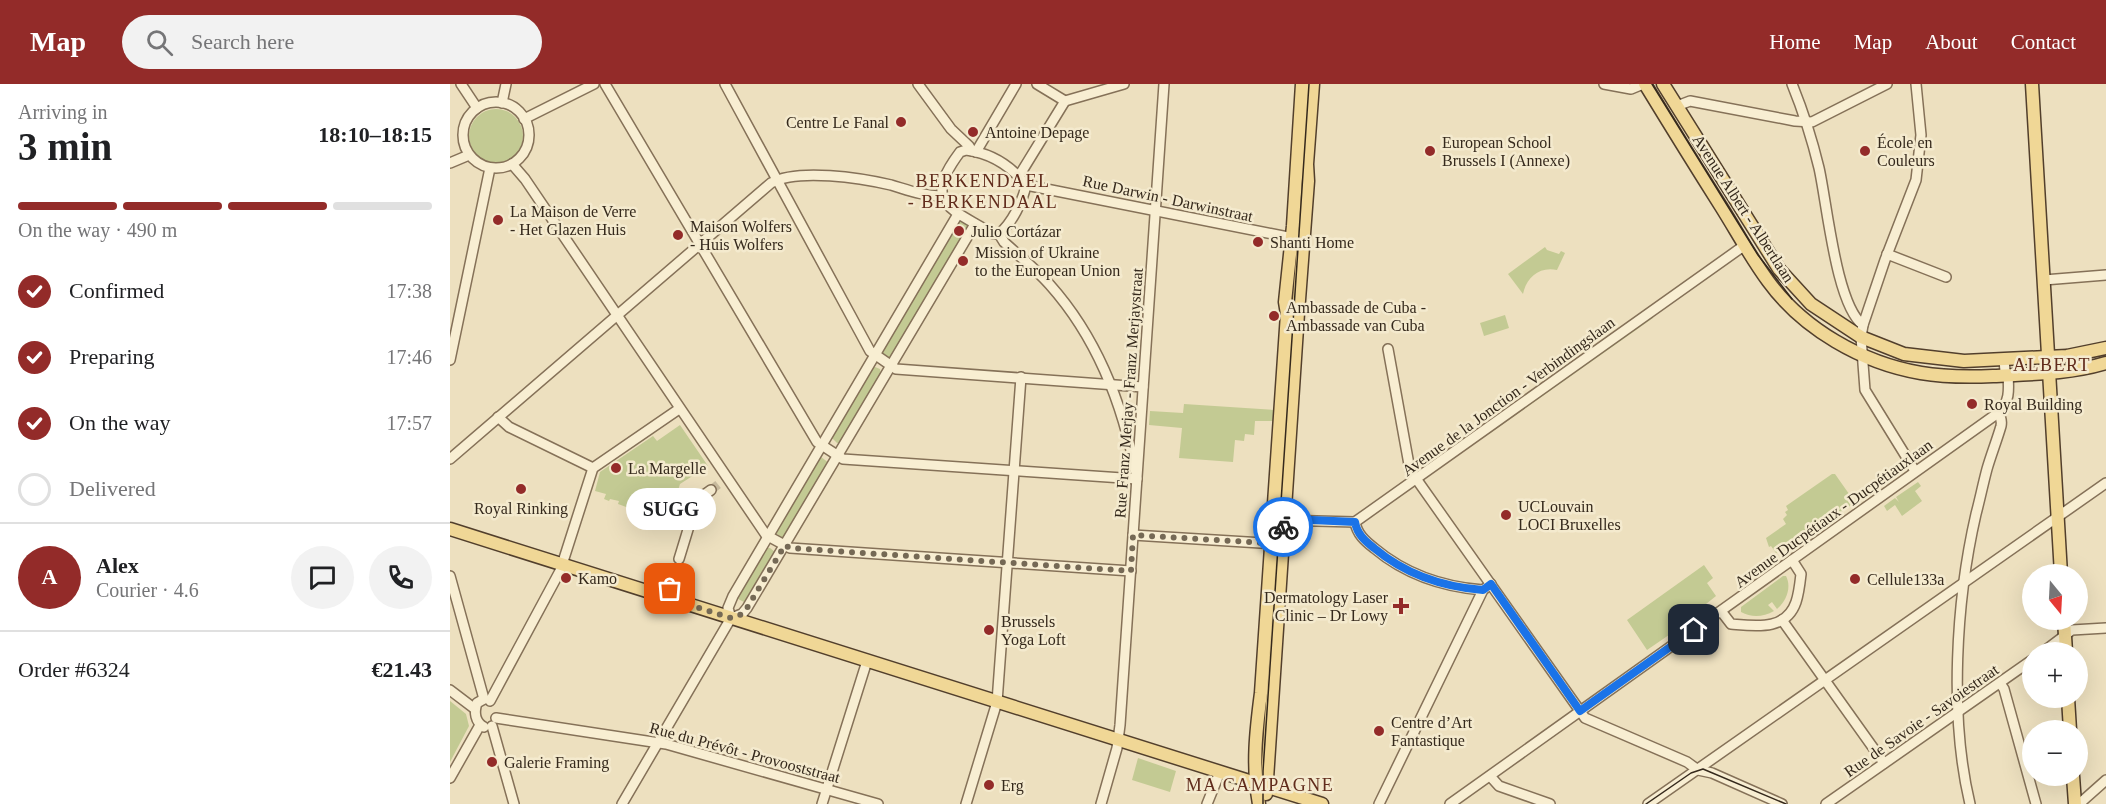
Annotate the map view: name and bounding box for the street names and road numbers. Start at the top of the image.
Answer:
street label: Avenue Albert - Albertlaan [1689,131,1798,285]
street label: Rue Darwin - Darwinstraat [1081,172,1255,225]
street label: Rue Franz Merjay - Franz Merjaystraat [1111,267,1147,519]
street label: Avenue de la Jonction - Verbindingslaan [1399,314,1618,480]
street label: Avenue Ducpétiaux - Ducpétiauxlaan [1731,436,1936,592]
street label: Rue de Savoie - Savoiestraat [1841,660,2002,780]
street label: Rue du Prévôt - Provooststraat [648,719,842,786]

